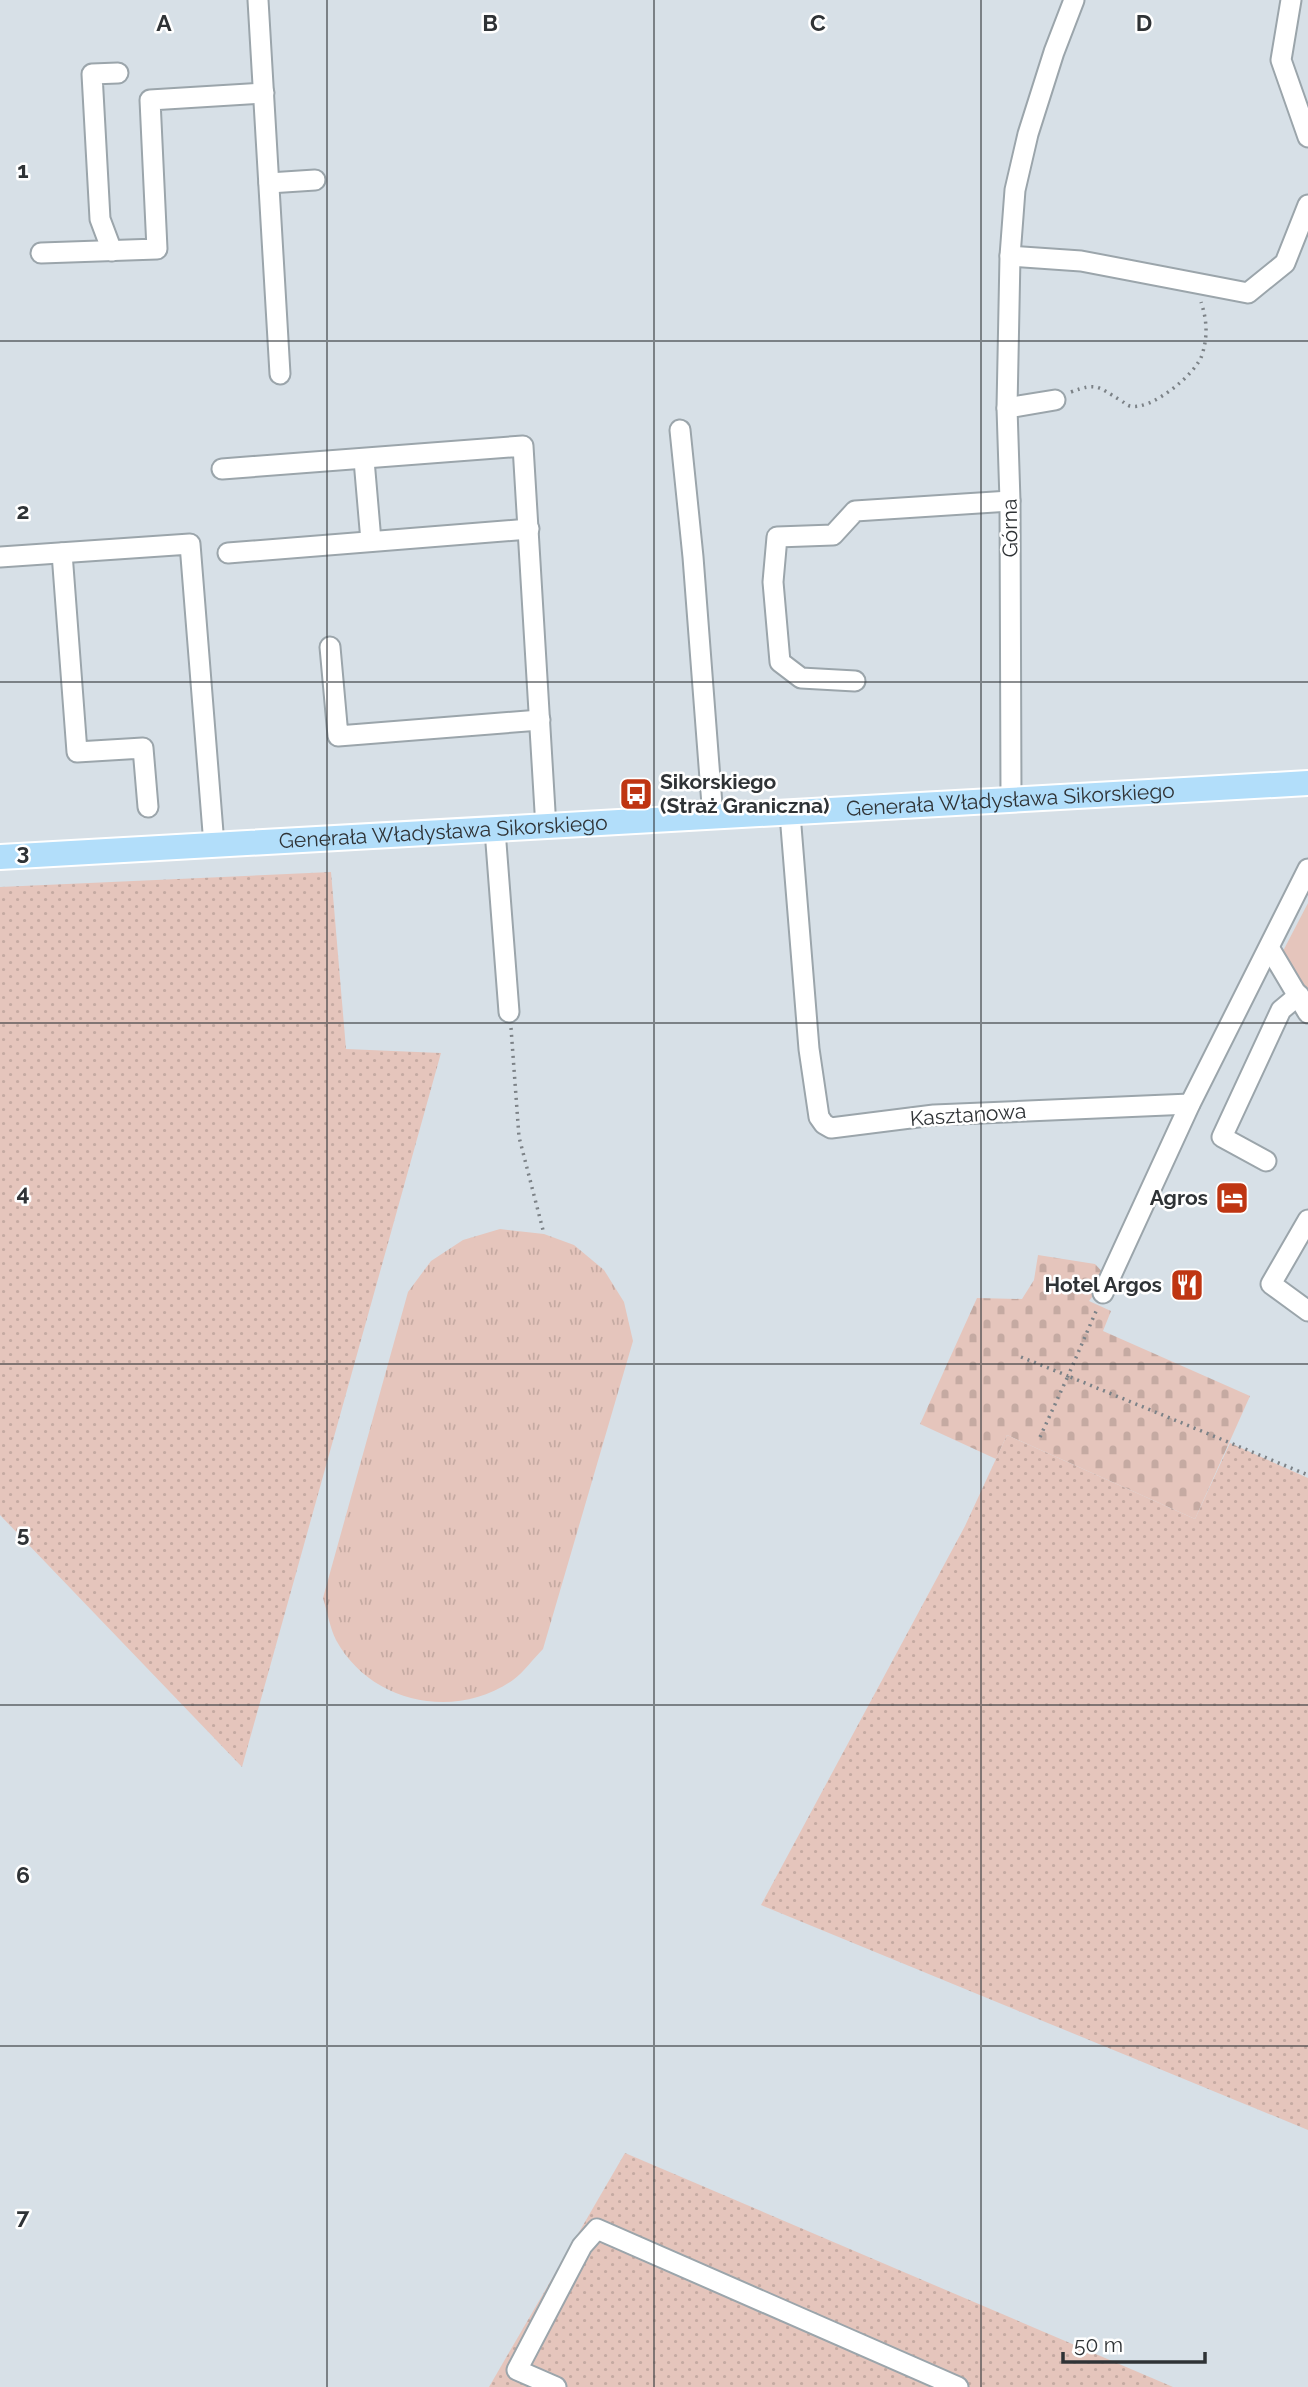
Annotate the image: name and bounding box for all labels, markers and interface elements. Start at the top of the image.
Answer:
text: A [156,9,172,36]
text: B [482,9,498,36]
text: C [810,9,826,36]
text: D [1136,9,1152,36]
text: 1 [17,156,29,183]
text: 2 [17,497,29,524]
street label: Górna [996,498,1023,558]
place label: Sikorskiego (Straż Graniczna) [660,769,830,818]
bus stop icon: Sikorskiego (Straż Graniczna) [617,775,655,813]
street label: Generała Władysława Sikorskiego [845,778,1175,821]
street label: Generała Władysława Sikorskiego [278,810,608,853]
text: 3 [17,838,29,865]
street label: Kasztanowa [909,1098,1027,1131]
text: 4 [16,1179,30,1206]
hotel icon: Agros [1213,1179,1251,1217]
place label: Agros [1150,1185,1208,1210]
restaurant icon: Hotel Argos [1168,1266,1206,1304]
place label: Hotel Argos [1044,1272,1162,1297]
text: 5 [17,1520,30,1547]
text: 6 [16,1861,30,1888]
text: 7 [17,2202,30,2229]
scale bar [1063,2320,1205,2364]
text: 50 m [1074,2332,1123,2357]

